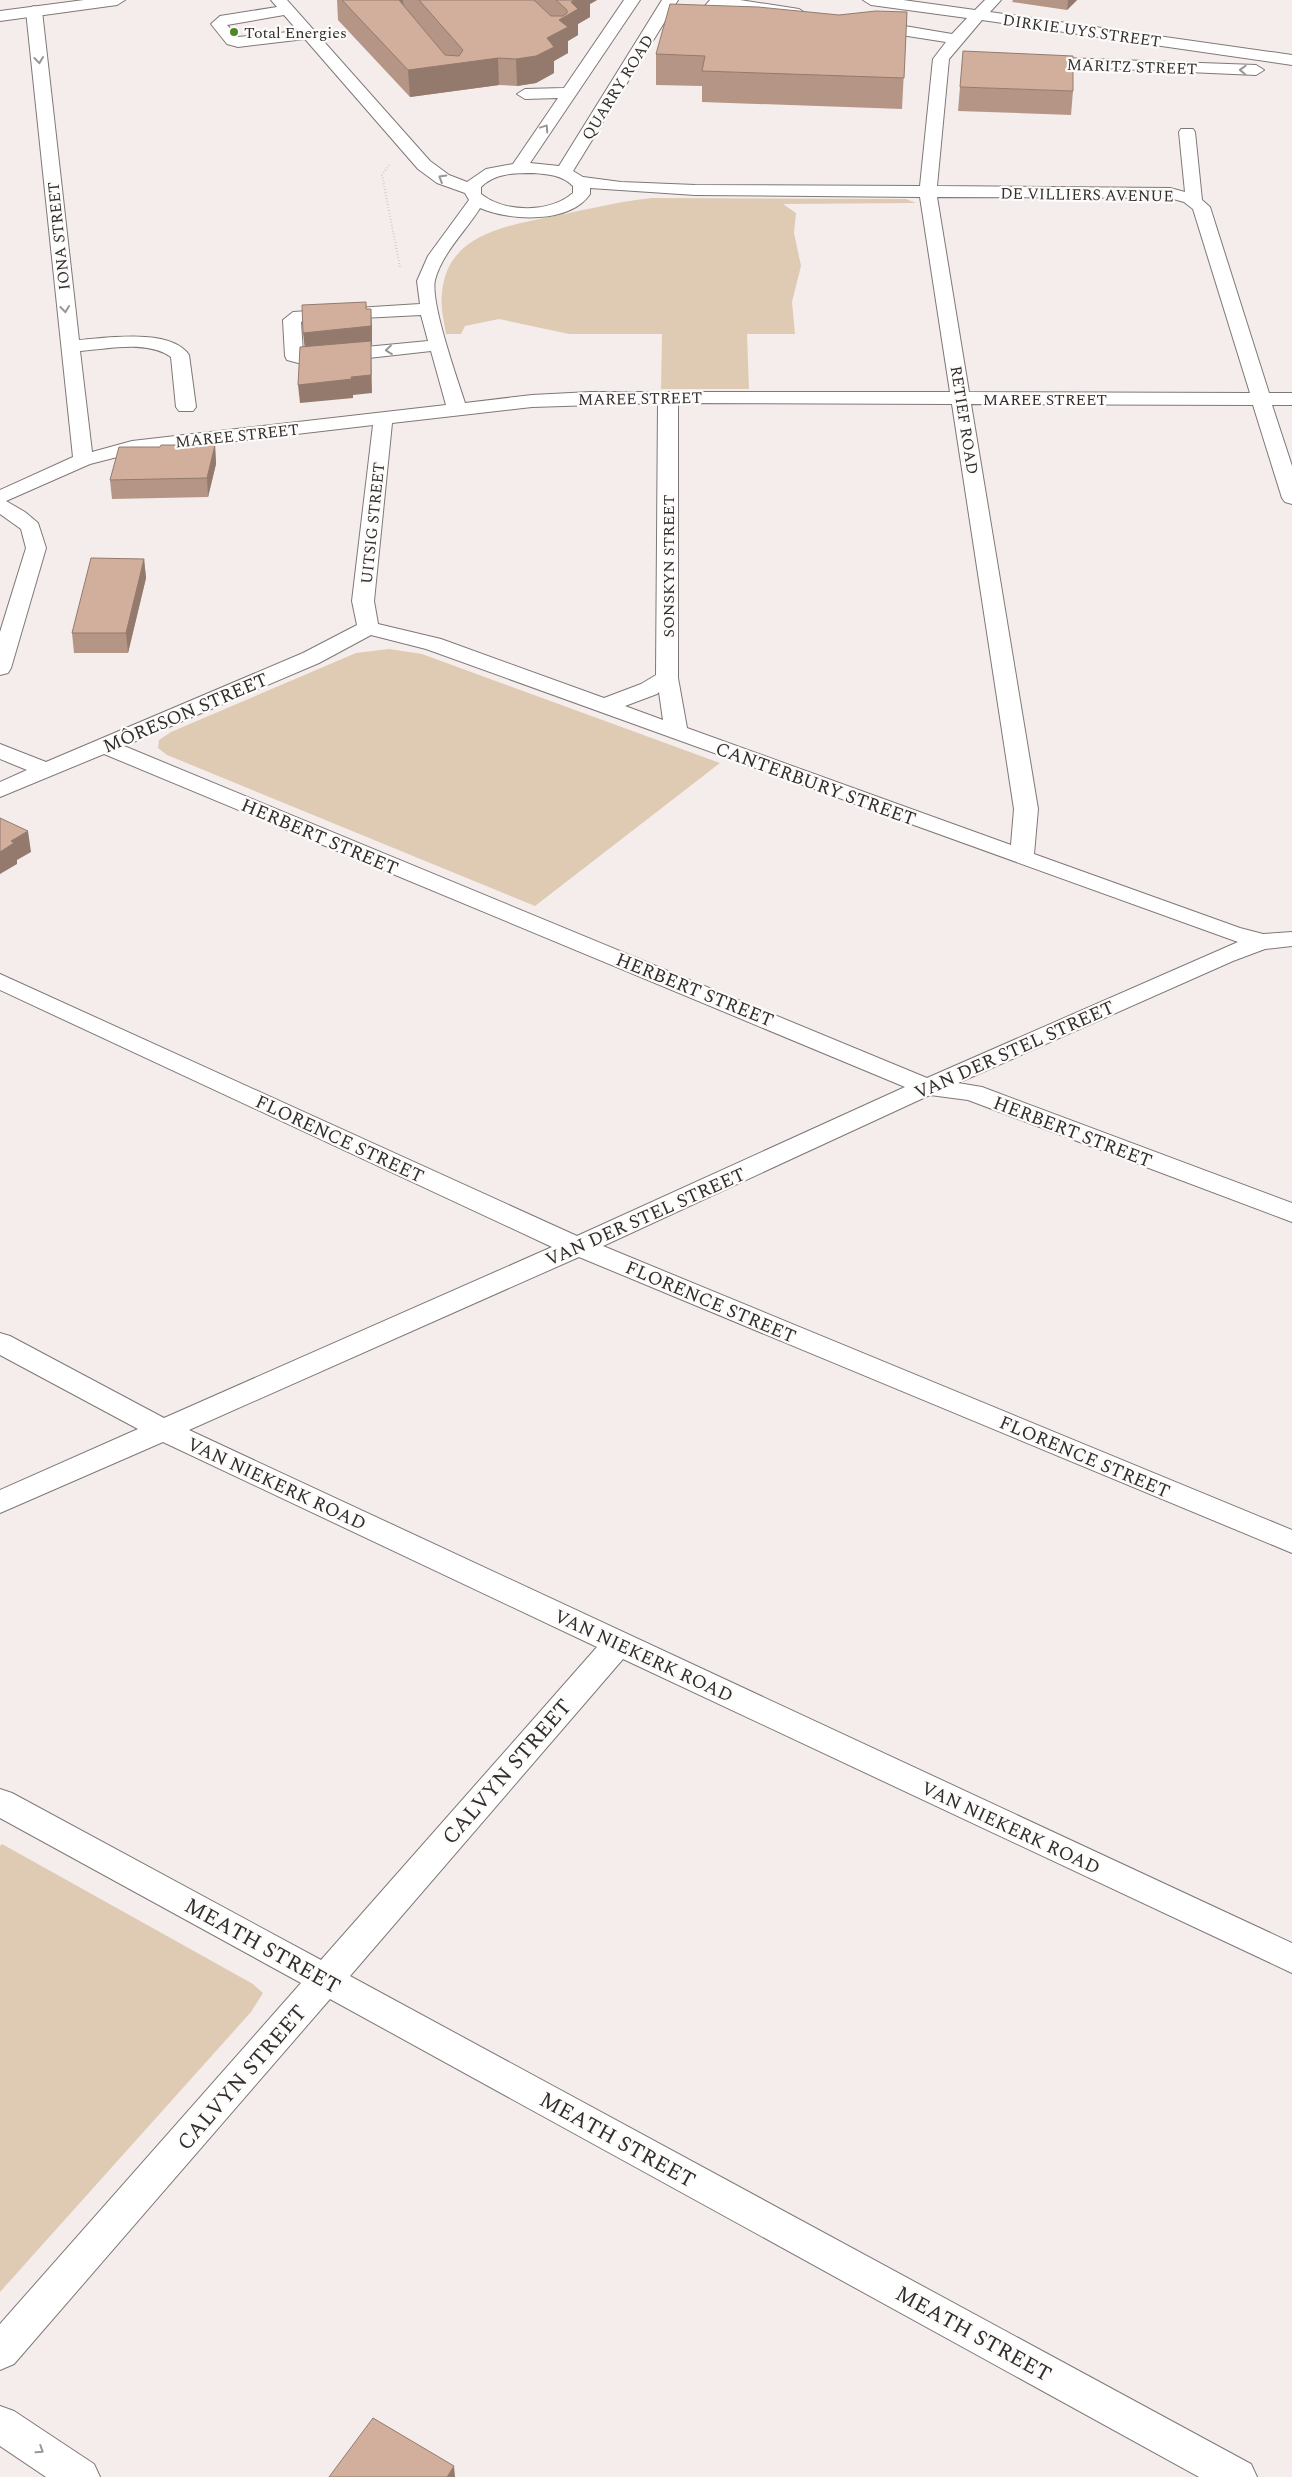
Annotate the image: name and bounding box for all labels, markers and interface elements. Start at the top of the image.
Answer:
street label: DIRKIE UYS STREET [1001,8,1163,54]
place label: Total Energies [244,21,347,45]
marker: Total Energies [228,26,240,38]
street label: QUARRY ROAD [576,30,660,145]
street label: MARITZ STREET [1066,53,1198,81]
one-way arrow [33,56,44,64]
one-way arrow [1239,64,1247,75]
one-way arrow [539,124,548,133]
one-way arrow [438,174,447,184]
street label: IONA STREET [41,180,77,291]
street label: DE VILLIERS AVENUE [1000,181,1174,209]
one-way arrow [59,305,70,313]
one-way arrow [385,344,393,355]
street label: RETIEF ROAD [944,364,984,476]
street label: MAREE STREET [578,386,703,412]
street label: MAREE STREET [983,388,1107,412]
street label: MAREE STREET [174,418,300,454]
street label: UITSIG STREET [355,461,391,585]
street label: SONSKYN STREET [657,494,681,638]
street label: MÔRESON STREET [99,665,273,761]
street label: CANTERBURY STREET [711,735,920,834]
street label: HERBERT STREET [236,791,402,884]
street label: HERBERT STREET [611,945,778,1035]
street label: VAN DER STEL STREET [910,993,1119,1108]
street label: FLORENCE STREET [250,1088,428,1191]
street label: HERBERT STREET [989,1089,1156,1176]
street label: VAN DER STEL STREET [541,1160,750,1275]
street label: FLORENCE STREET [620,1253,800,1352]
street label: FLORENCE STREET [994,1408,1174,1507]
street label: VAN NIEKERK ROAD [182,1430,371,1539]
street label: VAN NIEKERK ROAD [549,1602,738,1711]
street label: CALVYN STREET [434,1692,580,1852]
street label: VAN NIEKERK ROAD [916,1774,1105,1883]
street label: MEATH STREET [178,1890,346,2003]
street label: CALVYN STREET [169,1998,315,2158]
street label: MEATH STREET [533,2084,701,2197]
street label: MEATH STREET [889,2278,1057,2391]
one-way arrow [35,2444,44,2454]

